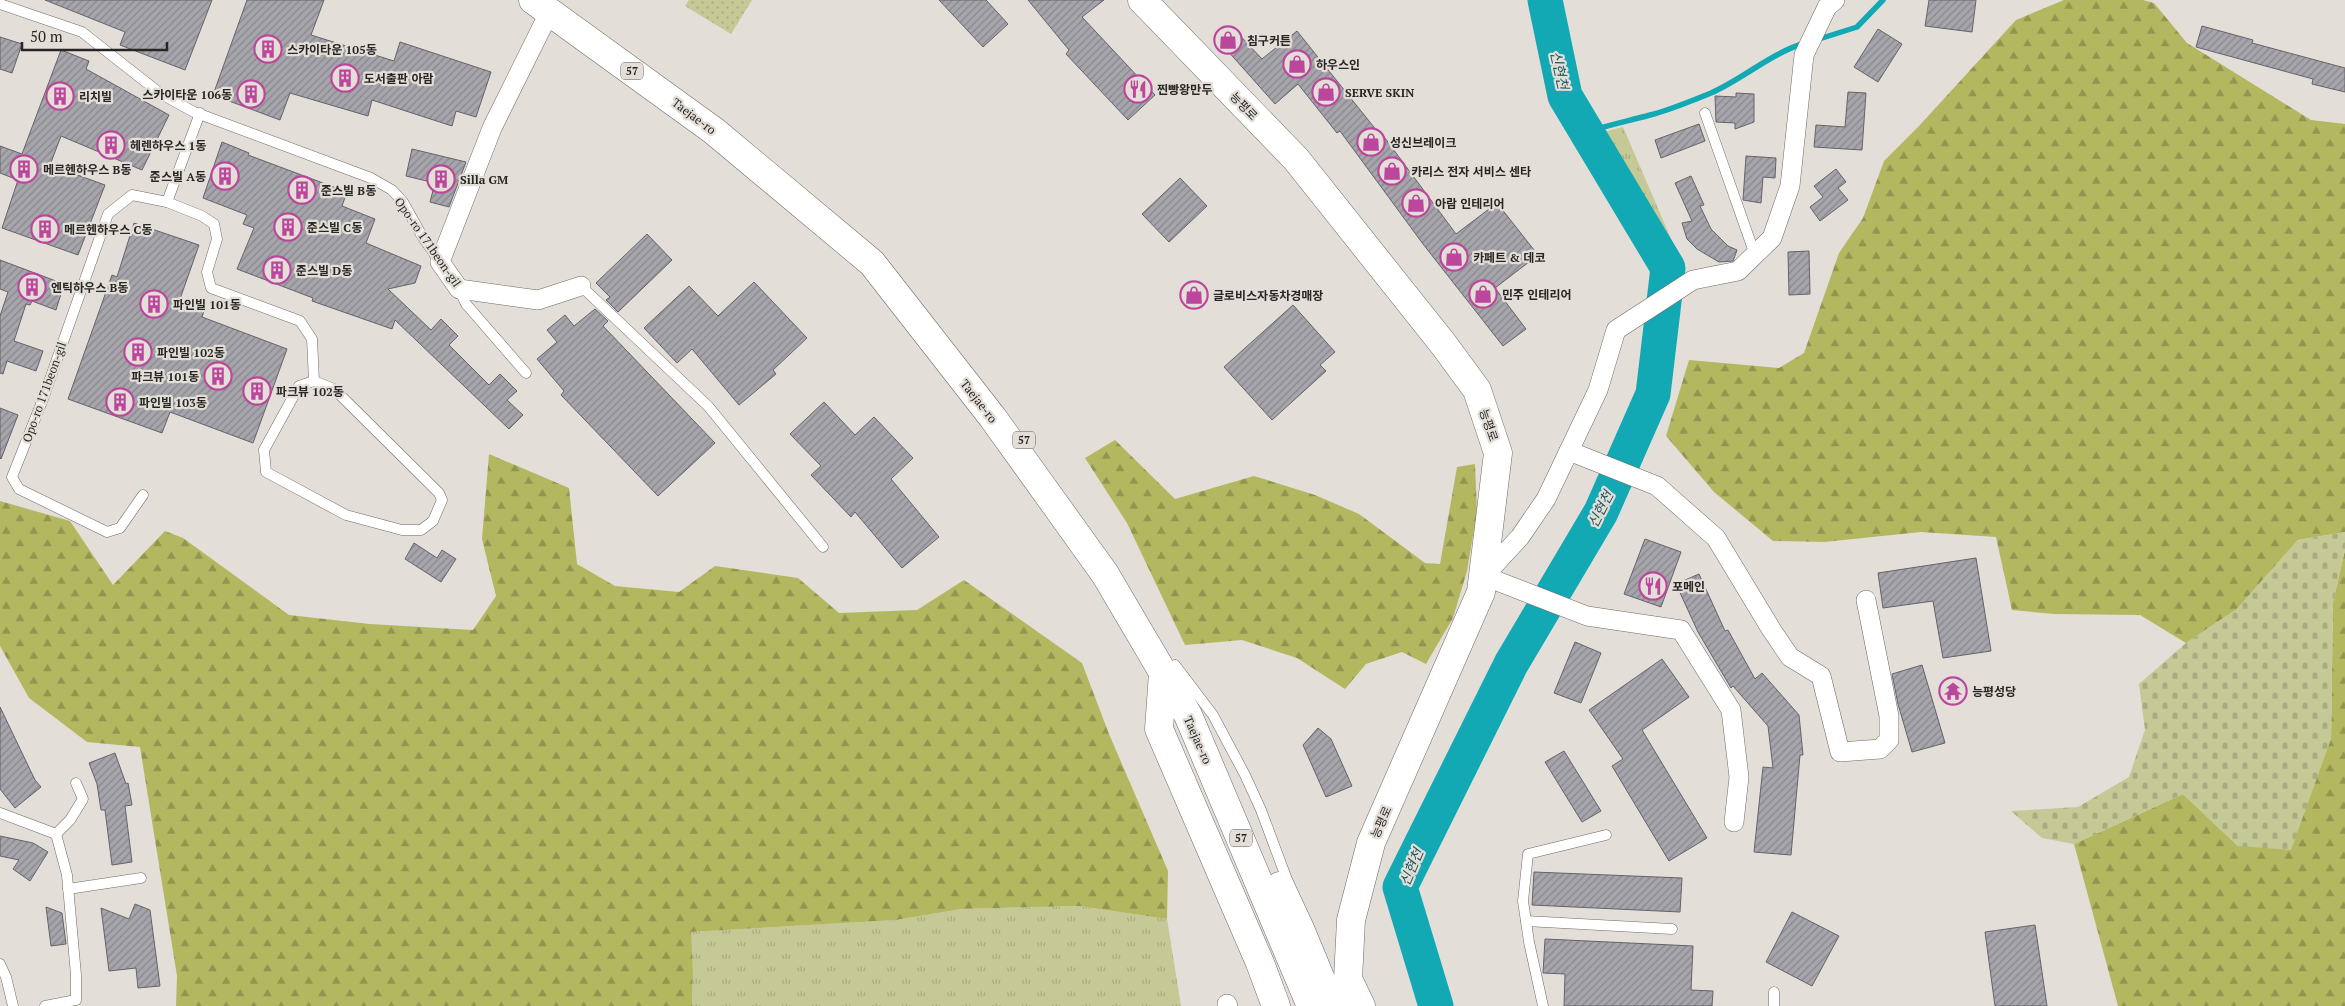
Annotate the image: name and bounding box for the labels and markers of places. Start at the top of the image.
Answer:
shop icon: 침구커튼 [1213,25,1243,55]
place label: 침구커튼 [1247,33,1291,48]
building icon: 스카이타운 105동 [253,34,283,64]
place label: 스카이타운 105동 [287,42,377,57]
shop icon: 하우스인 [1282,49,1312,79]
place label: 하우스인 [1316,57,1360,72]
building icon: 도서출판 아람 [330,63,360,93]
place label: 도서출판 아람 [364,71,433,86]
restaurant icon: 찐빵왕만두 [1123,74,1153,104]
shop icon: SERVE SKIN [1311,77,1341,107]
building icon: 스카이타운 106동 [236,79,266,109]
building icon: 리치빌 [45,81,75,111]
place label: 찐빵왕만두 [1157,82,1212,97]
place label: SERVE SKIN [1345,85,1414,100]
place label: 스카이타운 106동 [142,87,232,102]
place label: 리치빌 [79,89,112,104]
shop icon: 성신브레이크 [1356,127,1386,157]
building icon: 헤렌하우스 1동 [96,130,126,160]
place label: 성신브레이크 [1390,135,1456,150]
place label: 헤렌하우스 1동 [130,138,206,153]
building icon: 메르헨하우스 B동 [9,154,39,184]
shop icon: 카리스 전자 서비스 센타 [1377,156,1407,186]
building icon: 준스빌 A동 [210,161,240,191]
place label: 메르헨하우스 B동 [43,162,131,177]
building icon: Silla GM [426,164,456,194]
place label: 카리스 전자 서비스 센타 [1411,164,1531,179]
place label: 준스빌 A동 [150,169,206,184]
place label: Silla GM [460,172,508,187]
building icon: 준스빌 B동 [287,175,317,205]
place label: 준스빌 B동 [321,183,376,198]
shop icon: 아람 인테리어 [1401,188,1431,218]
place label: 아람 인테리어 [1435,196,1504,211]
building icon: 준스빌 C동 [273,212,303,242]
building icon: 메르헨하우스 C동 [30,214,60,244]
place label: 준스빌 C동 [307,220,362,235]
place label: 메르헨하우스 C동 [64,222,152,237]
shop icon: 카페트 & 데코 [1439,242,1469,272]
place label: 카페트 & 데코 [1473,250,1545,265]
building icon: 준스빌 D동 [262,255,292,285]
place label: 준스빌 D동 [296,263,352,278]
building icon: 엔틱하우스 B동 [17,272,47,302]
shop icon: 민주 인테리어 [1468,279,1498,309]
place label: 엔틱하우스 B동 [51,280,128,295]
shop icon: 글로비스자동차경매장 [1179,280,1209,310]
place label: 민주 인테리어 [1502,287,1571,302]
place label: 글로비스자동차경매장 [1213,288,1323,303]
building icon: 파인빌 101동 [139,289,169,319]
place label: 파인빌 101동 [173,297,241,312]
building icon: 파인빌 102동 [123,337,153,367]
place label: 파인빌 102동 [157,345,225,360]
building icon: 파크뷰 101동 [203,361,233,391]
place label: 파크뷰 101동 [131,369,199,384]
building icon: 파크뷰 102동 [242,376,272,406]
place label: 파크뷰 102동 [276,384,344,399]
building icon: 파인빌 103동 [105,387,135,417]
place label: 파인빌 103동 [139,395,207,410]
restaurant icon: 포메인 [1638,571,1668,601]
place label: 포메인 [1672,579,1705,594]
temple icon: 능평성당 [1938,676,1968,706]
place label: 능평성당 [1972,684,2016,699]

